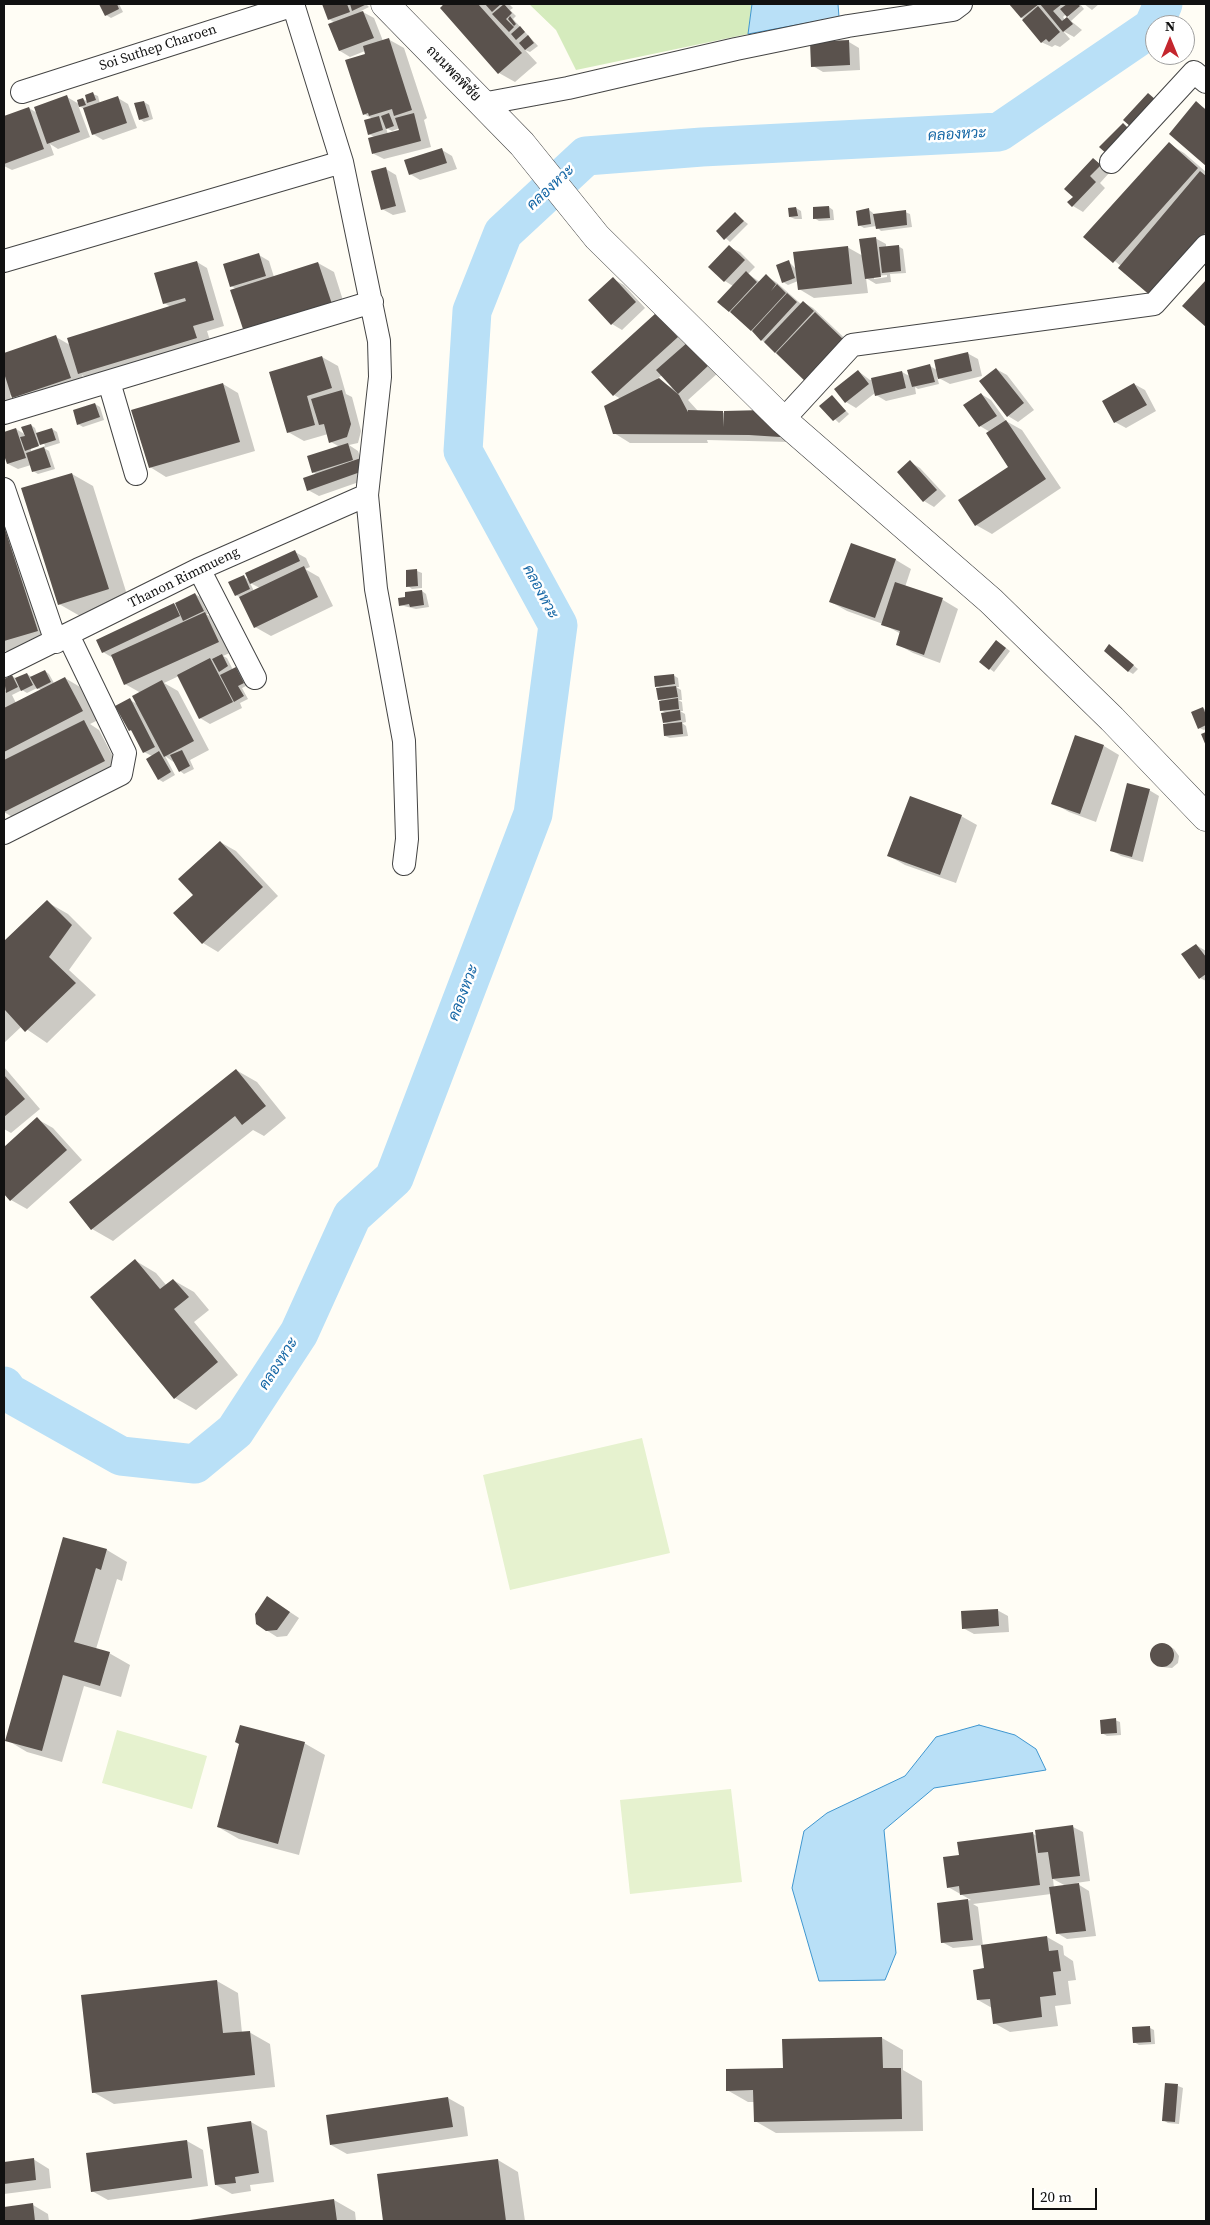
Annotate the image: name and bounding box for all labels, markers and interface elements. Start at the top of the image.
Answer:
north arrow [1145,15,1195,65]
text: N [1165,16,1175,36]
street label: Soi Suthep Charoen [97,21,219,75]
street label: ถนนพลพิชัย [422,43,484,105]
water label: คลองหวะ [927,124,987,146]
water label: คลองหวะ [523,161,579,215]
street label: Thanon Rimmueng [126,544,242,612]
water label: คลองหวะ [518,562,562,622]
water label: คลองหวะ [445,962,483,1024]
water label: คลองหวะ [255,1335,303,1393]
scale bar [1035,2178,1100,2210]
text: 20 m [1040,2186,1072,2207]

